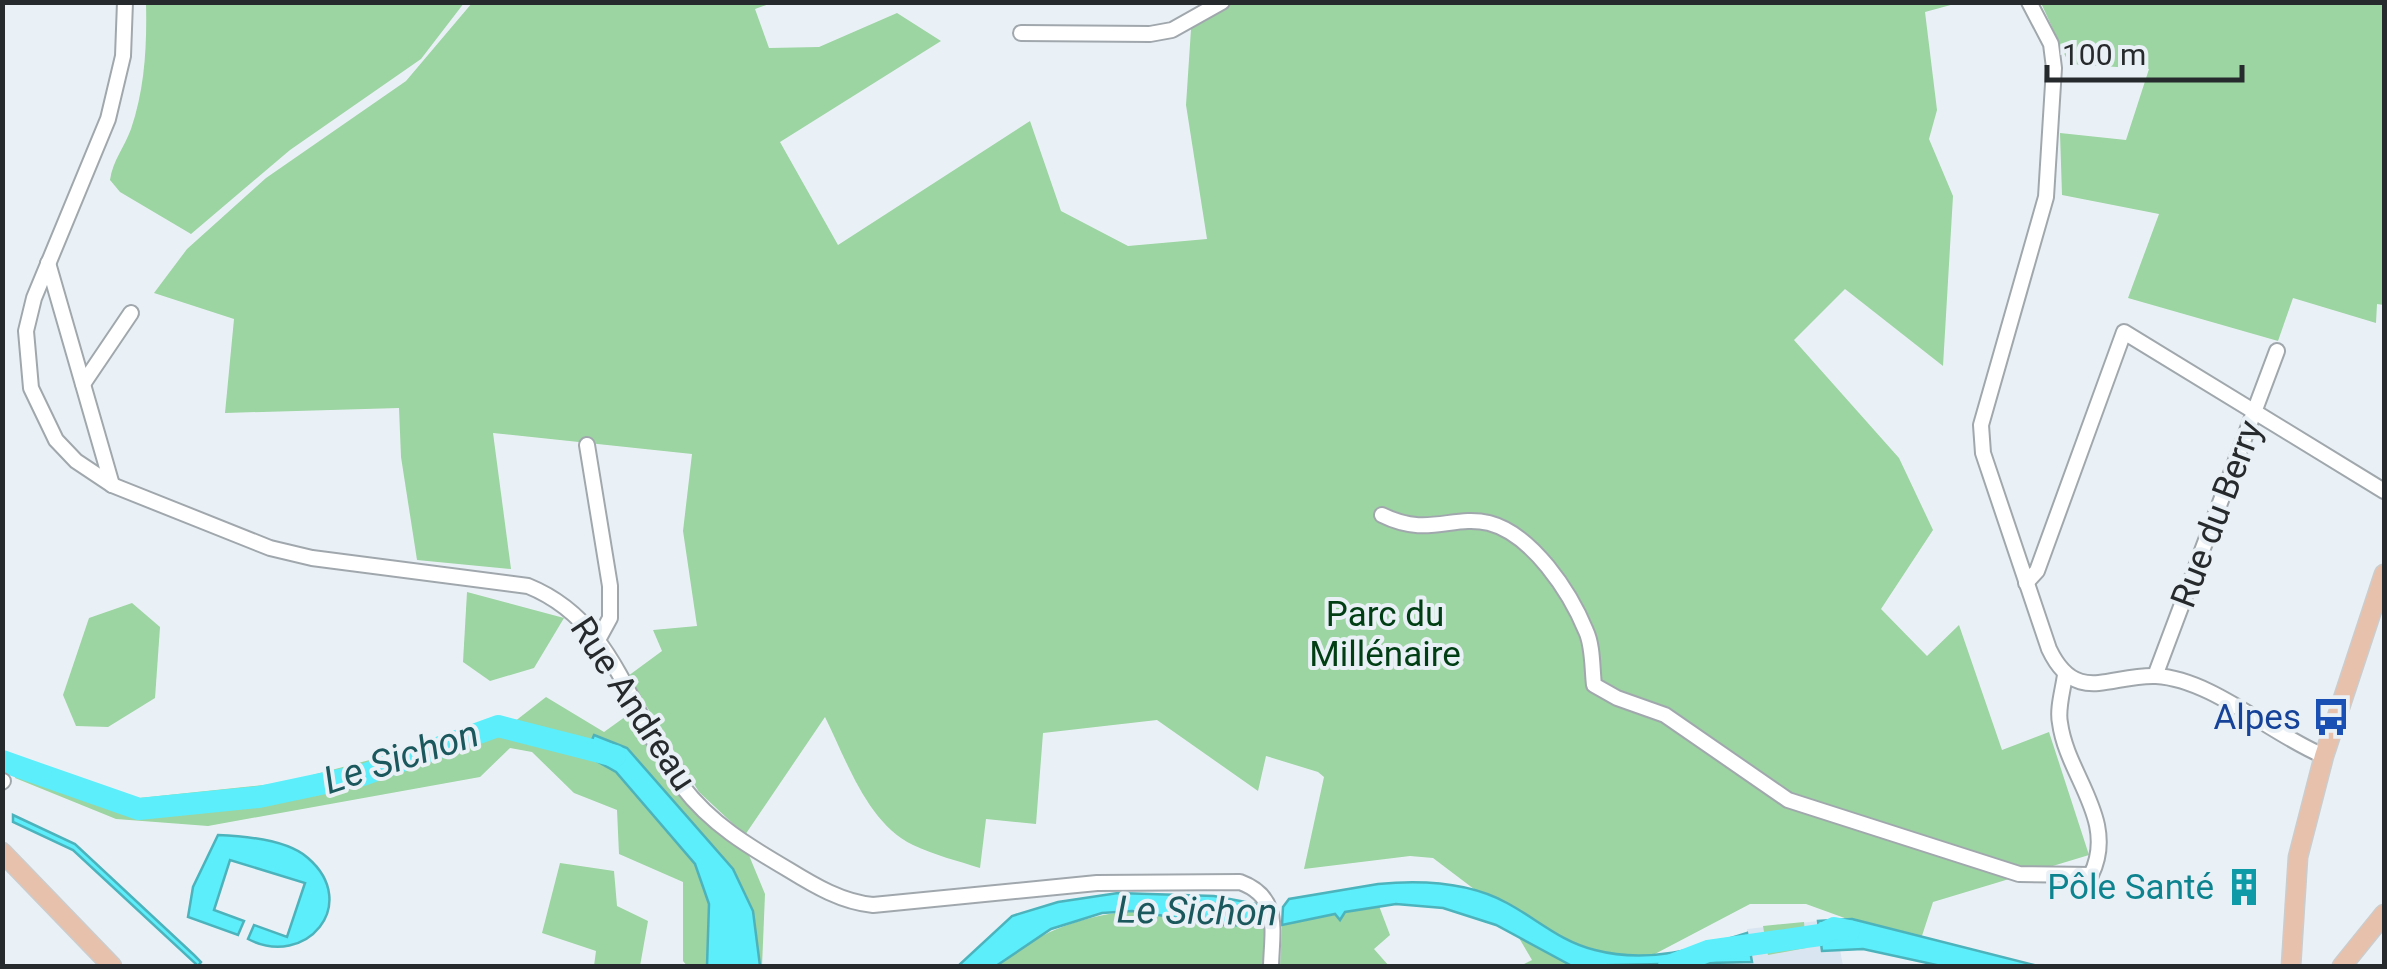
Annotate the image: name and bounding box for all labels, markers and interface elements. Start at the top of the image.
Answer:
scale bar [2047,20,2242,82]
text: 100 m [2062,37,2146,72]
street label: Rue du Berry [2163,414,2272,613]
park label: Parc du Millénaire [1309,594,1461,675]
street label: Rue Andreau [562,610,704,798]
bus stop icon: Alpes [2310,696,2352,738]
place label: Alpes [2213,697,2301,738]
water label: Le Sichon [318,711,484,803]
building icon: Pôle Santé [2223,866,2265,908]
place label: Pôle Santé [2047,867,2214,908]
water label: Le Sichon [1116,888,1278,934]

